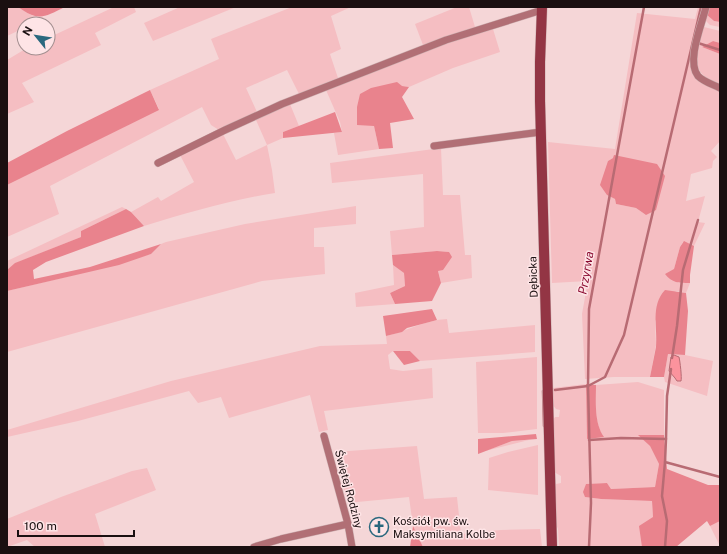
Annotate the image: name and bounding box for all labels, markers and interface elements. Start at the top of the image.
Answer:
north arrow [16,16,56,56]
text: N [20,24,35,38]
water label: Przyrwa [575,250,597,296]
street label: Dębicka [526,256,540,298]
street label: Świętej Rodziny [333,448,366,530]
scale bar [18,512,134,538]
place label: Kościół pw. św. Maksymiliana Kolbe [393,515,495,540]
church icon: Kościół pw. św. Maksymiliana Kolbe [368,516,390,538]
text: 100 m [24,519,57,533]

